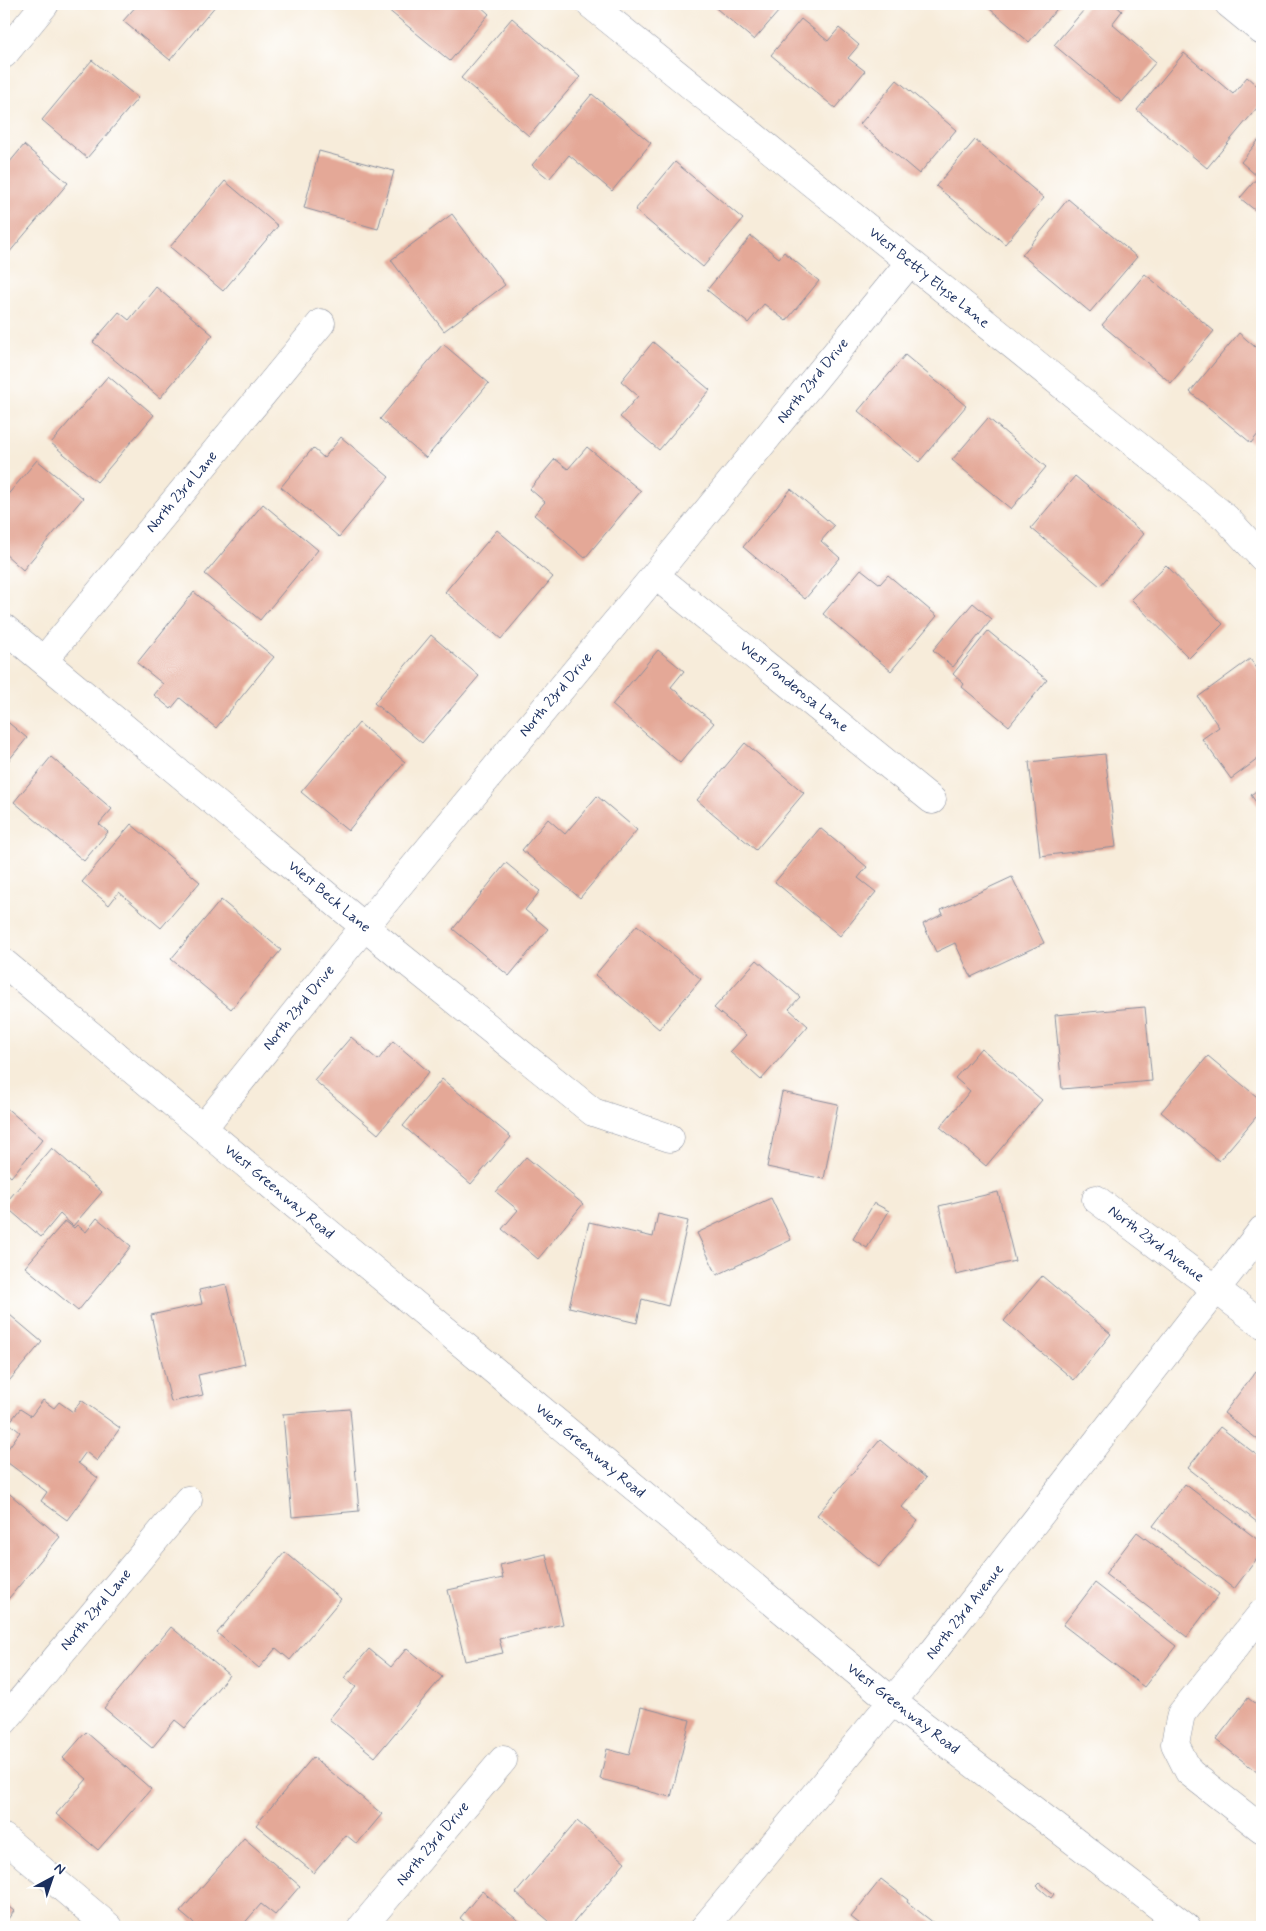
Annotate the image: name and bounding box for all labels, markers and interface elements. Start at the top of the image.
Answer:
street label: West Betty Elyse Lane [864,223,994,333]
street label: North 23rd Drive [772,334,854,428]
street label: North 23rd Lane [142,447,222,537]
street label: West Ponderosa Lane [735,637,853,737]
street label: North 23rd Drive [515,648,597,741]
street label: West Beck Lane [283,856,375,938]
street label: North 23rd Drive [258,961,340,1055]
street label: West Greenway Road [220,1140,338,1244]
street label: North 23rd Avenue [1104,1201,1208,1287]
street label: West Greenway Road [531,1399,649,1503]
street label: North 23rd Avenue [921,1560,1009,1664]
street label: North 23rd Lane [56,1565,136,1655]
street label: West Greenway Road [843,1659,964,1759]
street label: North 23rd Drive [392,1797,474,1890]
north arrow [28,1854,78,1904]
text: N [50,1859,69,1879]

